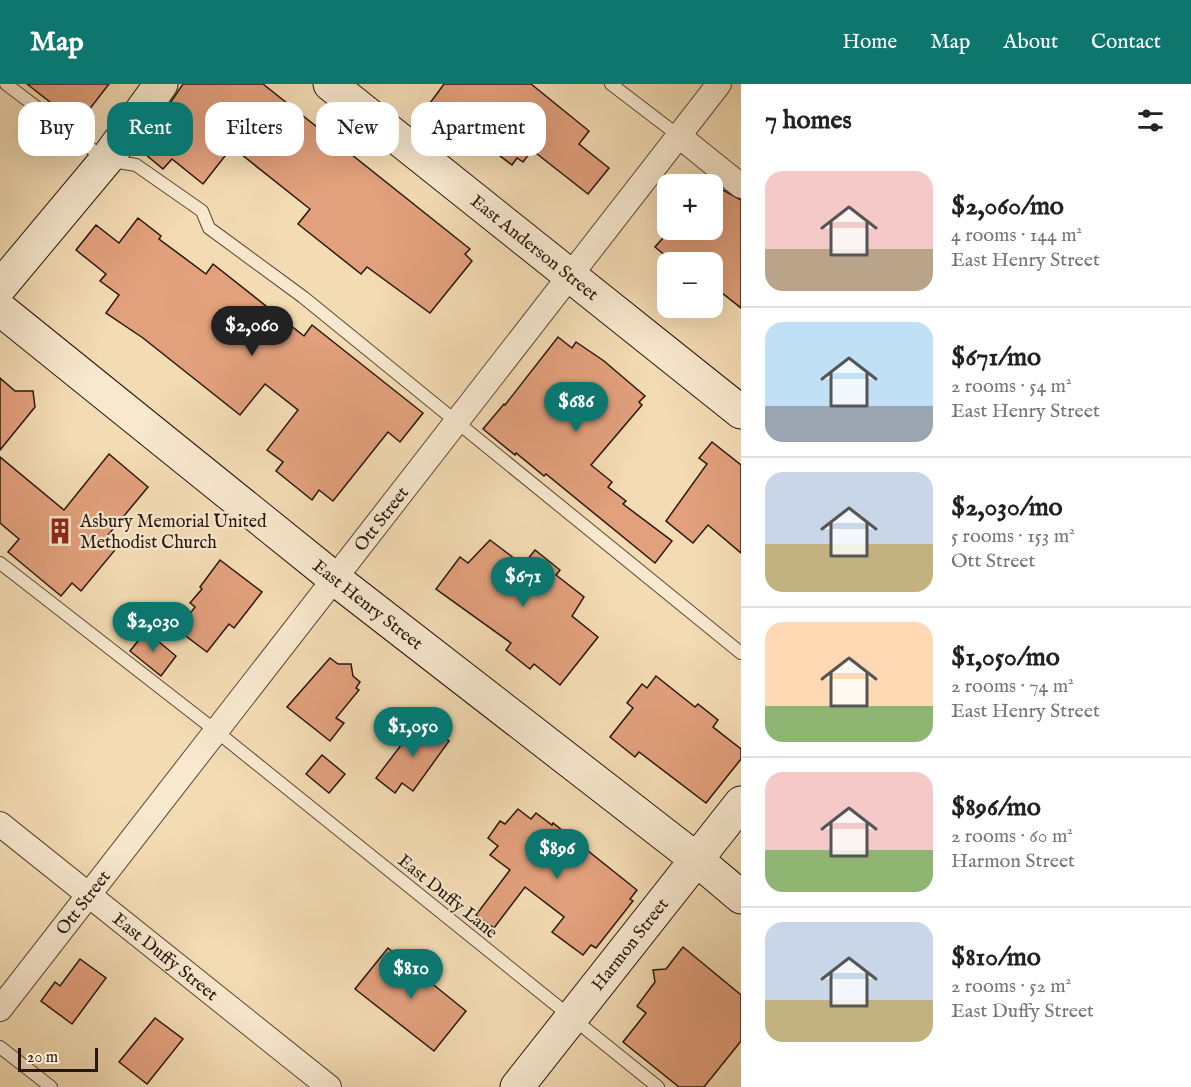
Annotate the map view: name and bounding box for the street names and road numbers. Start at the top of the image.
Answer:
street label: East Anderson Street [465,191,602,307]
street label: Ott Street [350,483,415,557]
street label: East Henry Street [307,555,427,656]
street label: East Duffy Lane [392,850,502,945]
street label: Ott Street [52,866,116,940]
street label: Harmon Street [587,894,674,996]
street label: East Duffy Street [107,908,222,1007]

